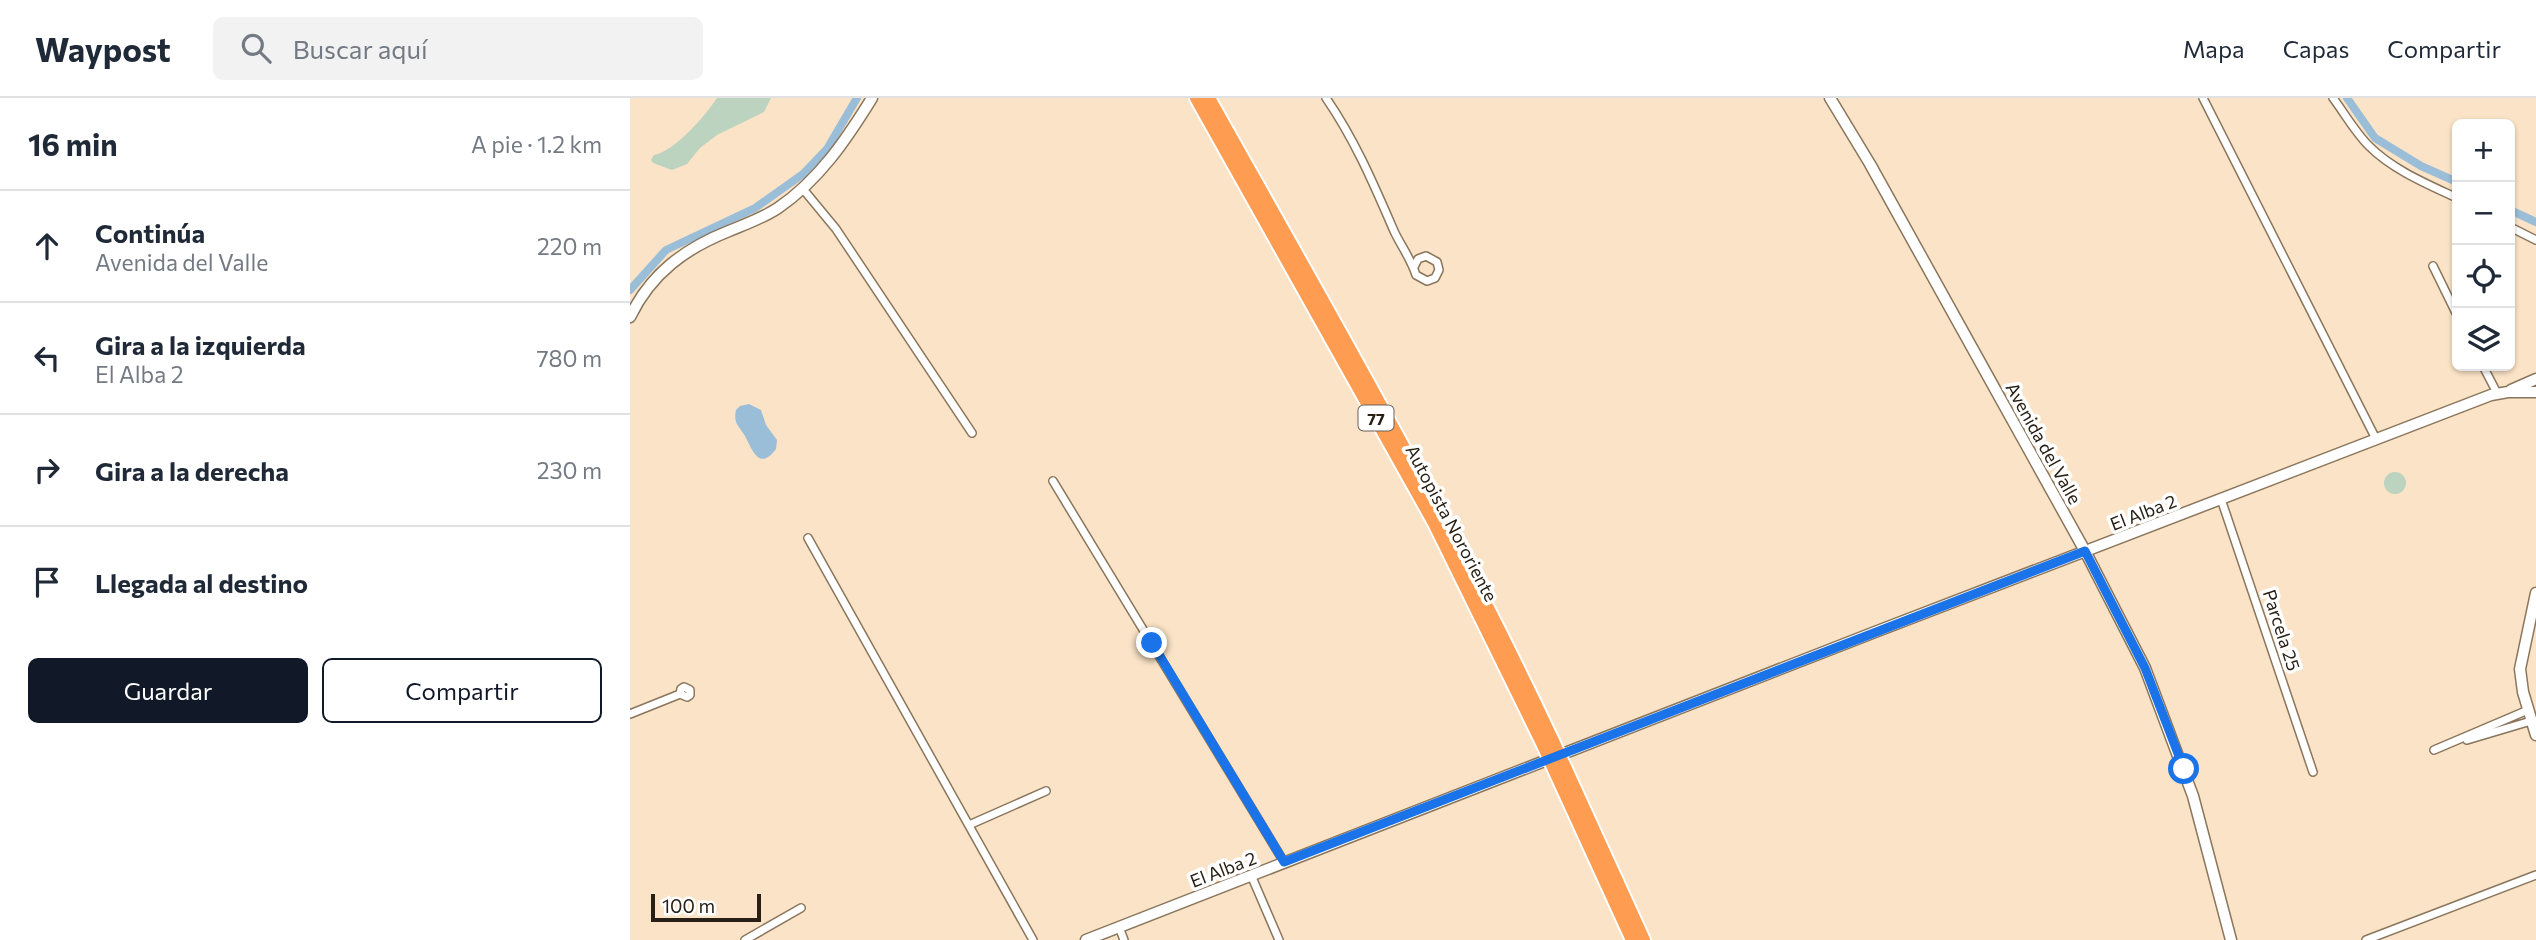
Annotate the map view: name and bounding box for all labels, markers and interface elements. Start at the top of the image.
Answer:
search box [213,17,703,80]
text: Waypost [35,28,171,69]
icon: search [237,29,275,67]
text: Buscar aquí [293,33,428,64]
text: Mapa [2183,34,2245,63]
text: Capas [2283,34,2349,63]
text: Compartir [2387,34,2501,63]
map controls [2452,119,2515,371]
button: + [2452,119,2515,182]
text: 16 min [28,125,118,162]
text: A pie · 1.2 km [471,130,602,158]
button: − [2452,182,2515,245]
text: Continúa [95,217,205,248]
icon: ahead [28,227,66,265]
text: 220 m [537,232,602,260]
button: locate [2452,245,2515,308]
text: Avenida del Valle [95,248,268,276]
button: layers [2452,308,2515,371]
text: Gira a la izquierda [95,329,306,360]
icon: left [28,339,66,377]
text: 780 m [536,344,602,372]
text: El Alba 2 [95,360,183,388]
street label: Avenida del Valle [2001,378,2087,508]
road number: 77 [1358,406,1394,430]
street label: Autopista Nororiente [1401,441,1503,605]
icon: right [28,451,66,489]
text: Gira a la derecha [95,455,289,486]
text: 230 m [537,456,602,484]
street label: El Alba 2 [2107,489,2179,535]
icon: arrive [28,563,66,601]
text: Llegada al destino [95,567,308,598]
street label: Parcela 25 [2259,587,2305,673]
route end [1136,627,1167,658]
button: Guardar [28,658,308,723]
button: Compartir [322,658,602,723]
route start [2168,753,2199,784]
street label: El Alba 2 [1187,846,1259,892]
scale bar [651,891,761,923]
text: 100 m [662,894,715,917]

